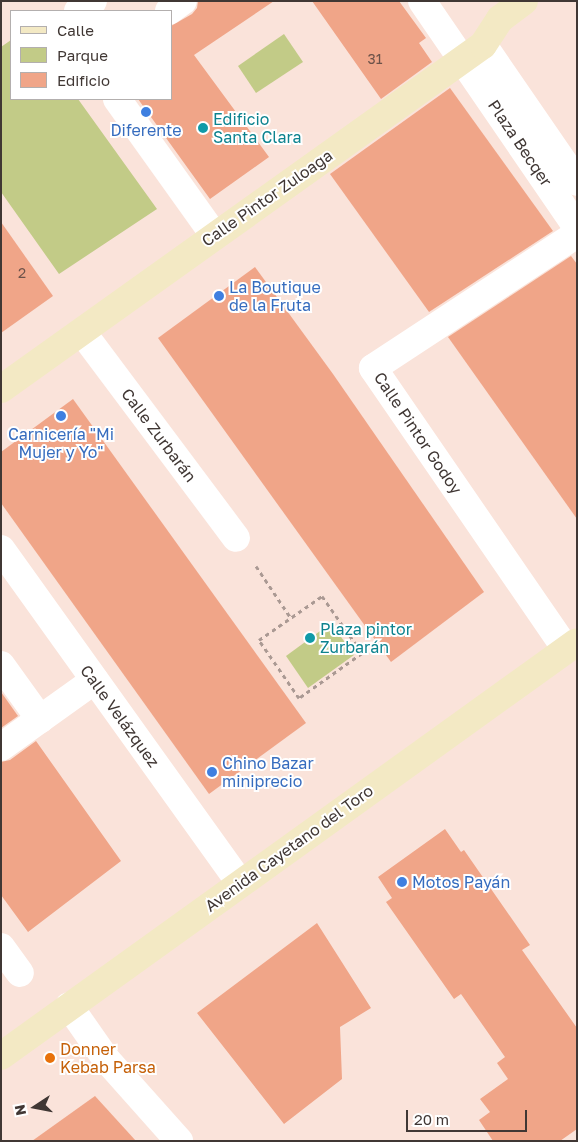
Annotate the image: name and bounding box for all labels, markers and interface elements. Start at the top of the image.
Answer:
legend [10,10,172,100]
text: Calle [57,21,94,39]
text: Parque [57,46,108,64]
house number: 31 [368,51,382,67]
text: Edificio [57,71,110,89]
street label: Plaza Becqer [484,96,556,190]
marker: Diferente [140,106,152,118]
place label: Edificio Santa Clara [213,109,302,147]
place label: Diferente [110,120,182,140]
marker: Edificio Santa Clara [197,122,209,134]
street label: Calle Pintor Zuloaga [198,146,336,250]
house number: 2 [18,265,26,281]
place label: La Boutique de la Fruta [229,277,321,315]
marker: La Boutique de la Fruta [213,290,225,302]
street label: Calle Pintor Godoy [370,368,466,498]
street label: Calle Zurbarán [118,384,200,486]
marker: Carnicería "Mi Mujer y Yo" [55,410,67,422]
place label: Carnicería "Mi Mujer y Yo" [8,424,114,462]
place label: Plaza pintor Zurbarán [320,619,412,657]
marker: Plaza pintor Zurbarán [304,632,316,644]
street label: Calle Velázquez [76,661,164,771]
place label: Chino Bazar miniprecio [222,753,314,791]
marker: Chino Bazar miniprecio [206,766,218,778]
street label: Avenida Cayetano del Toro [201,781,377,915]
place label: Motos Payán [412,872,510,892]
marker: Motos Payán [396,876,408,888]
place label: Donner Kebab Parsa [60,1039,156,1077]
marker: Donner Kebab Parsa [44,1052,56,1064]
north arrow [10,1082,60,1132]
scale bar [408,1100,529,1132]
text: N [10,1103,29,1117]
text: 20 m [414,1110,449,1128]

